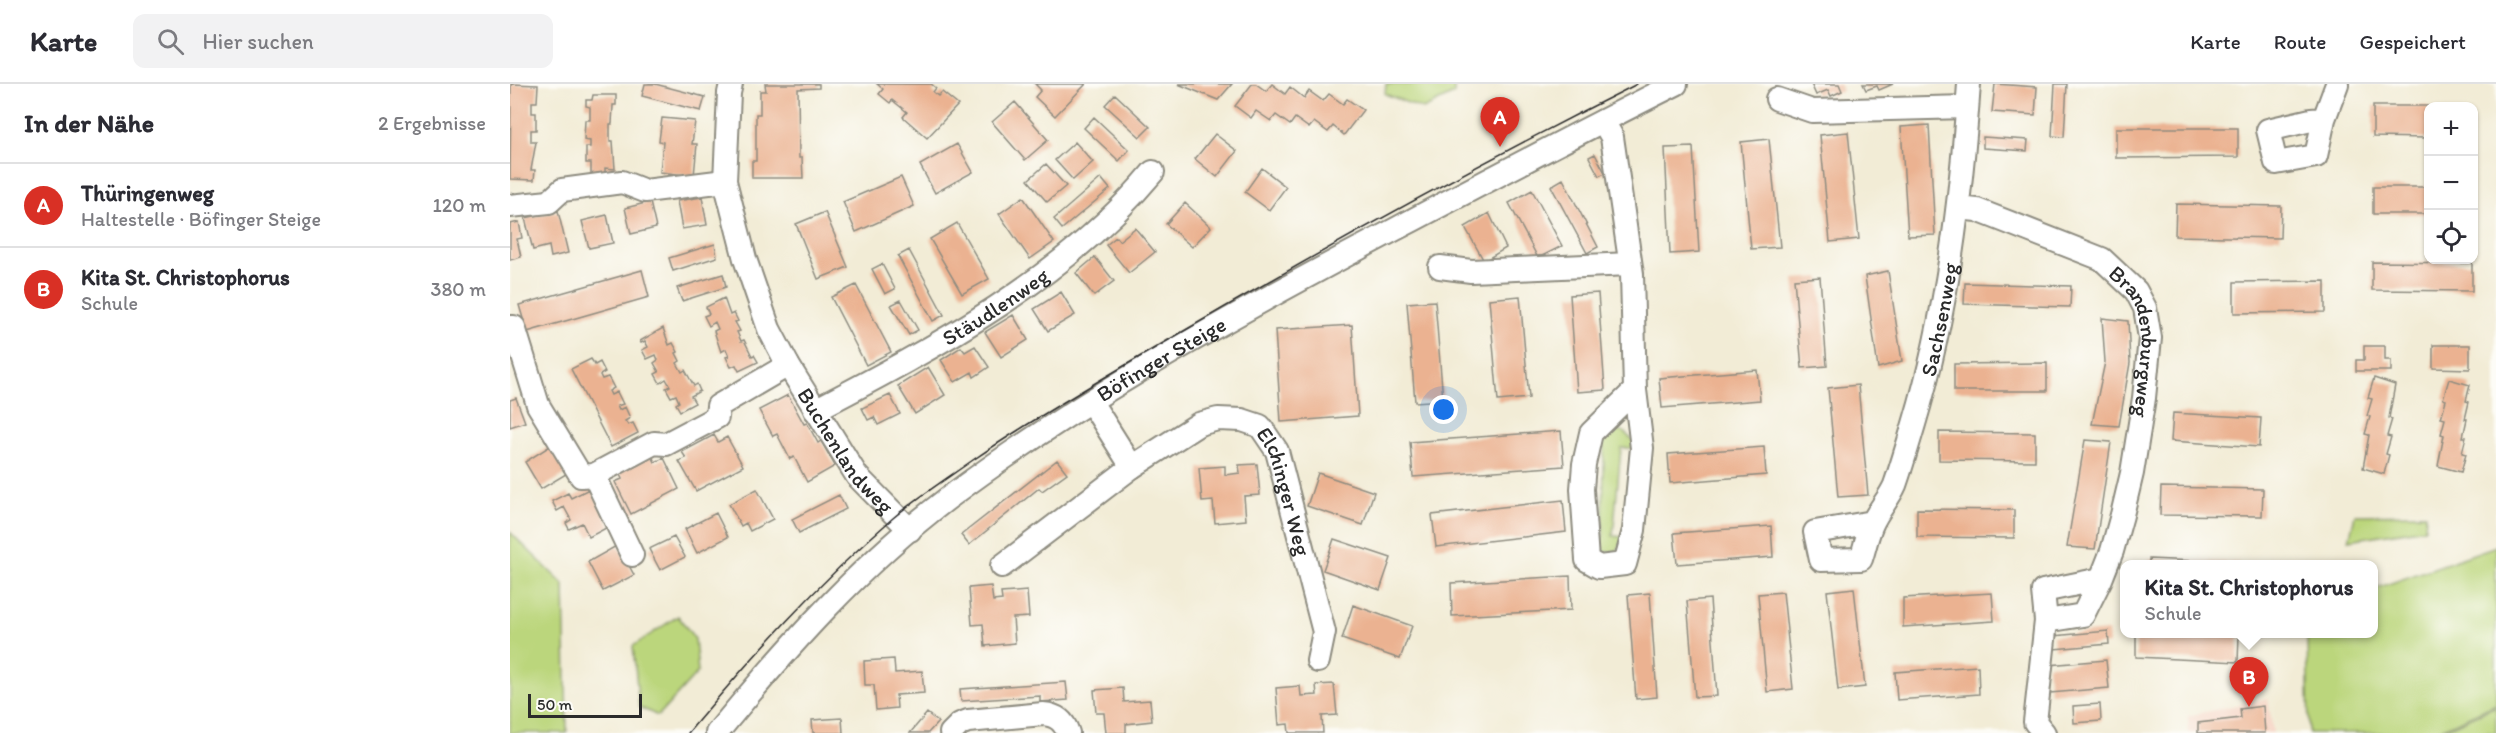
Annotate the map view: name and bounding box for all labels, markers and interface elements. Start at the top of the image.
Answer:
search box [133,14,553,68]
text: Karte [30,24,97,58]
icon: search [154,25,187,58]
text: Hier suchen [202,28,314,55]
text: Karte [2190,29,2241,54]
text: Route [2274,29,2327,54]
text: Gespeichert [2360,29,2466,54]
pin: A [1480,98,1520,147]
map controls [2424,102,2478,264]
button: + [2424,102,2478,156]
text: In der Nähe [24,107,154,139]
text: 2 Ergebnisse [378,111,486,135]
button: − [2424,156,2478,210]
text: Thüringenweg [81,180,214,207]
text: A [37,193,50,217]
text: 120 m [433,193,486,217]
text: Haltestelle · Böfinger Steige [81,207,321,231]
button: locate [2424,210,2478,264]
street label: Brandenburgweg [2104,259,2163,420]
street label: Sachsenweg [1914,260,1963,379]
street label: Stäudlenweg [937,261,1054,351]
text: Kita St. Christophorus [81,264,290,291]
text: B [37,277,50,301]
text: 380 m [431,277,486,301]
text: Schule [81,291,138,315]
street label: Böfinger Steige [1091,310,1231,407]
street label: Buchenlandweg [792,382,900,520]
your location [1429,395,1458,424]
street label: Elchinger Weg [1251,421,1317,559]
popup [2120,560,2378,638]
text: Kita St. Christophorus [2145,574,2353,601]
text: Schule [2145,601,2202,625]
pin: B [2230,658,2268,707]
scale bar [528,691,642,718]
text: 50 m [537,695,572,714]

